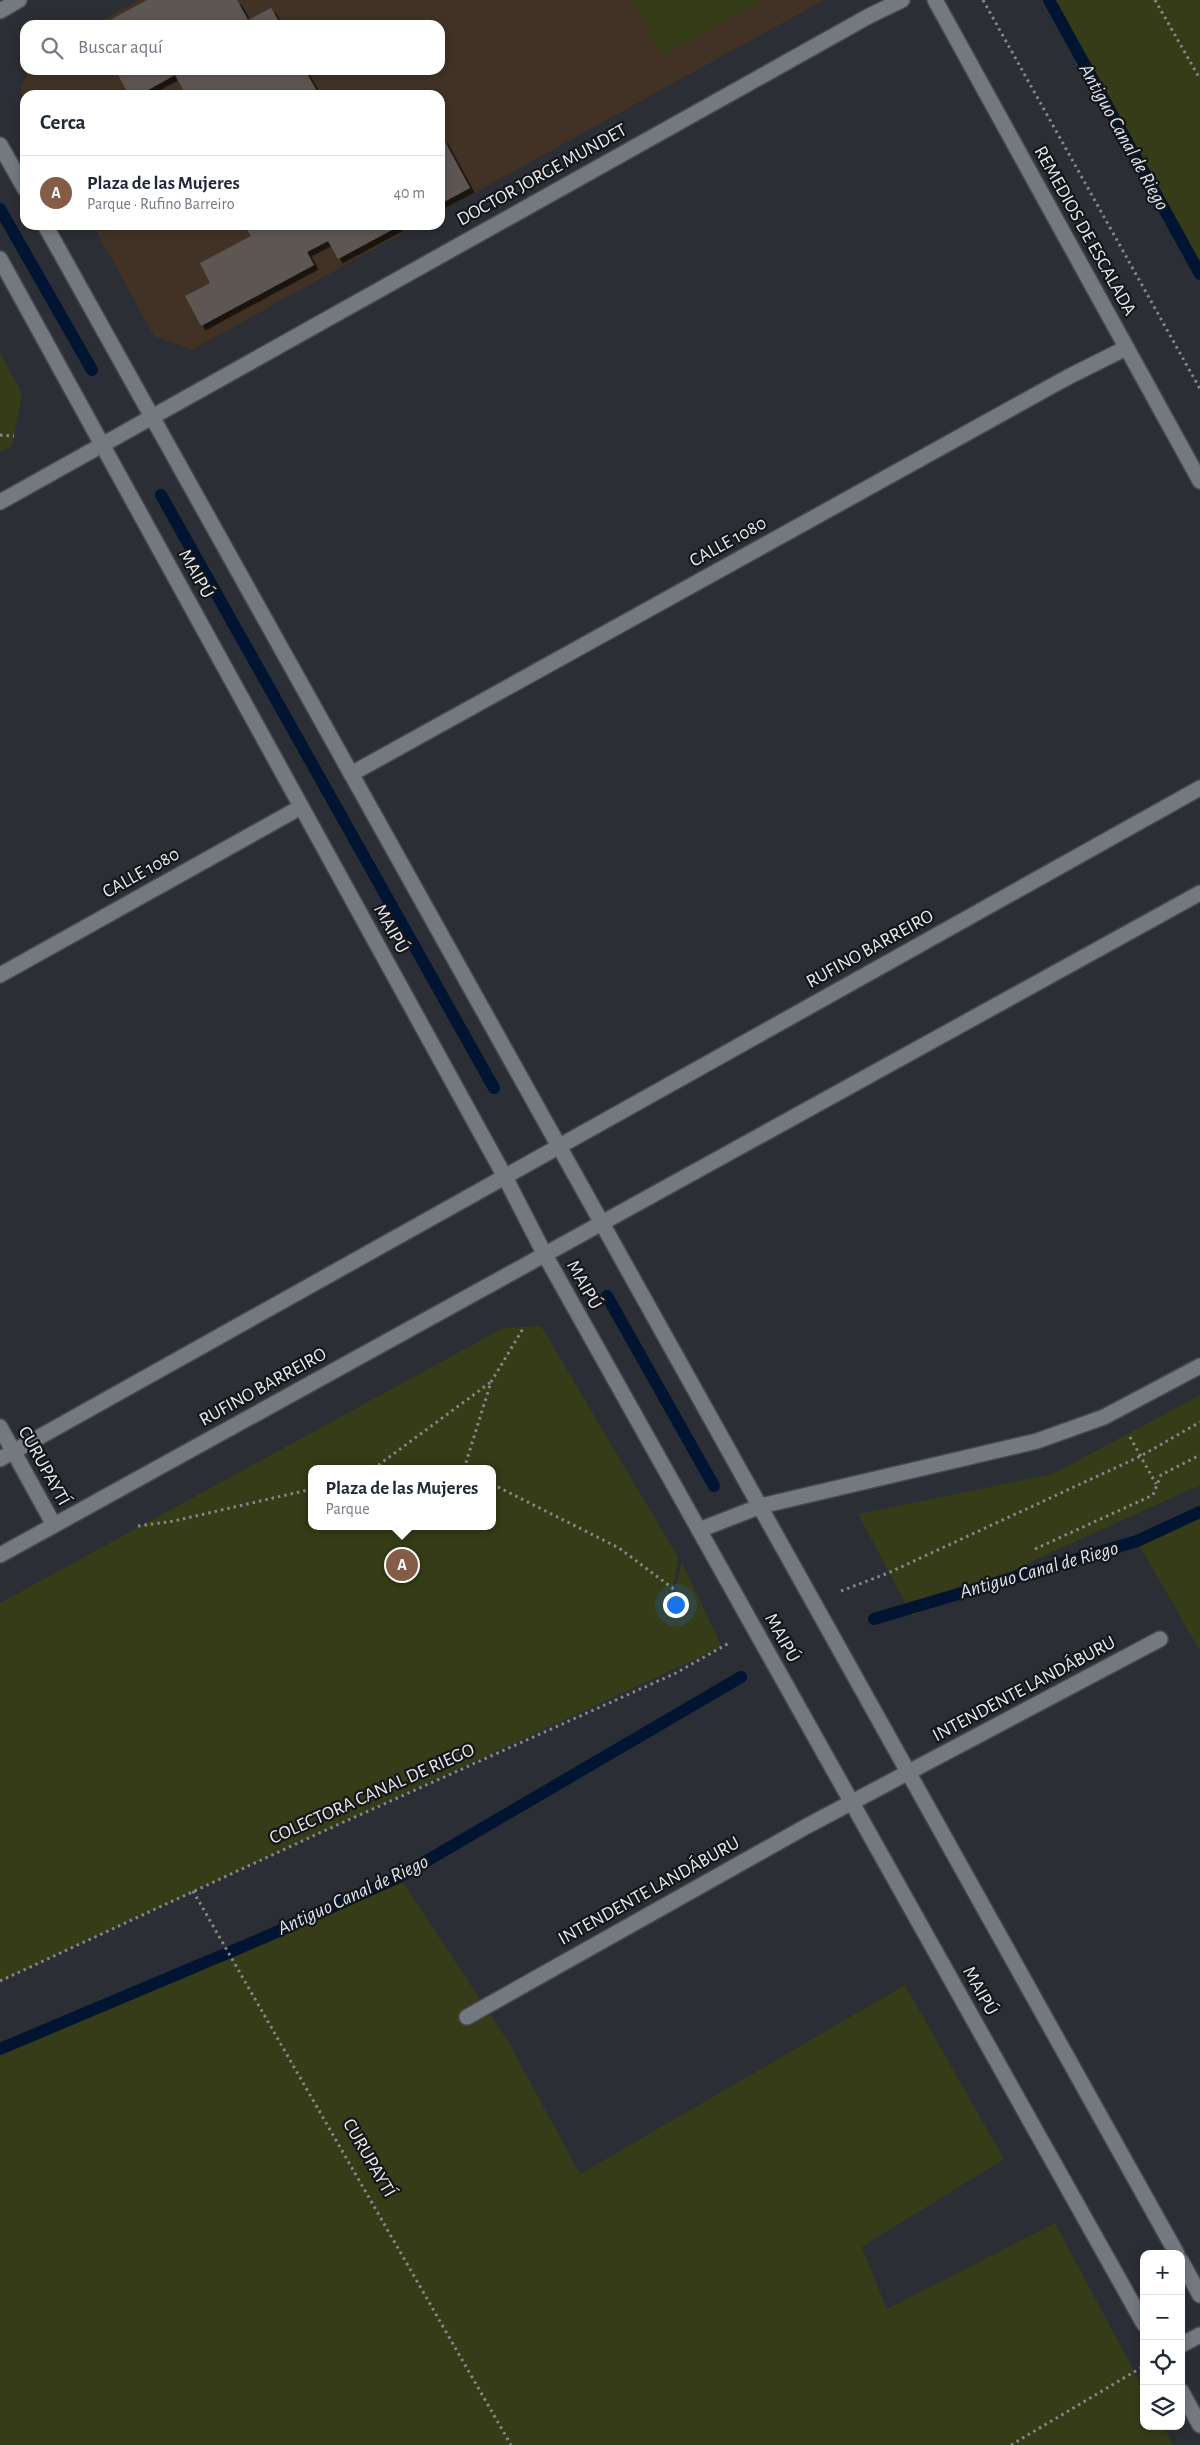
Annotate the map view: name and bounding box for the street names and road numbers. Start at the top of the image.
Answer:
street label: DOCTOR JORGE MUNDET [454,120,630,230]
street label: REMEDIOS DE ESCALADA [1031,143,1139,319]
street label: CALLE 1080 [686,513,770,571]
street label: MAIPÚ [175,545,219,602]
street label: CALLE 1080 [99,844,183,902]
street label: MAIPÚ [370,900,414,957]
street label: RUFINO BARREIRO [803,906,937,992]
street label: MAIPÚ [563,1256,607,1313]
street label: RUFINO BARREIRO [196,1344,330,1430]
street label: CURUPAYTÍ [15,1422,76,1510]
street label: MAIPÚ [761,1609,805,1666]
street label: INTENDENTE LANDÁBURU [929,1631,1119,1745]
street label: COLECTORA CANAL DE RIEGO [267,1740,477,1848]
street label: INTENDENTE LANDÁBURU [554,1831,743,1949]
street label: MAIPÚ [959,1962,1003,2019]
street label: CURUPAYTÍ [339,2114,401,2201]

